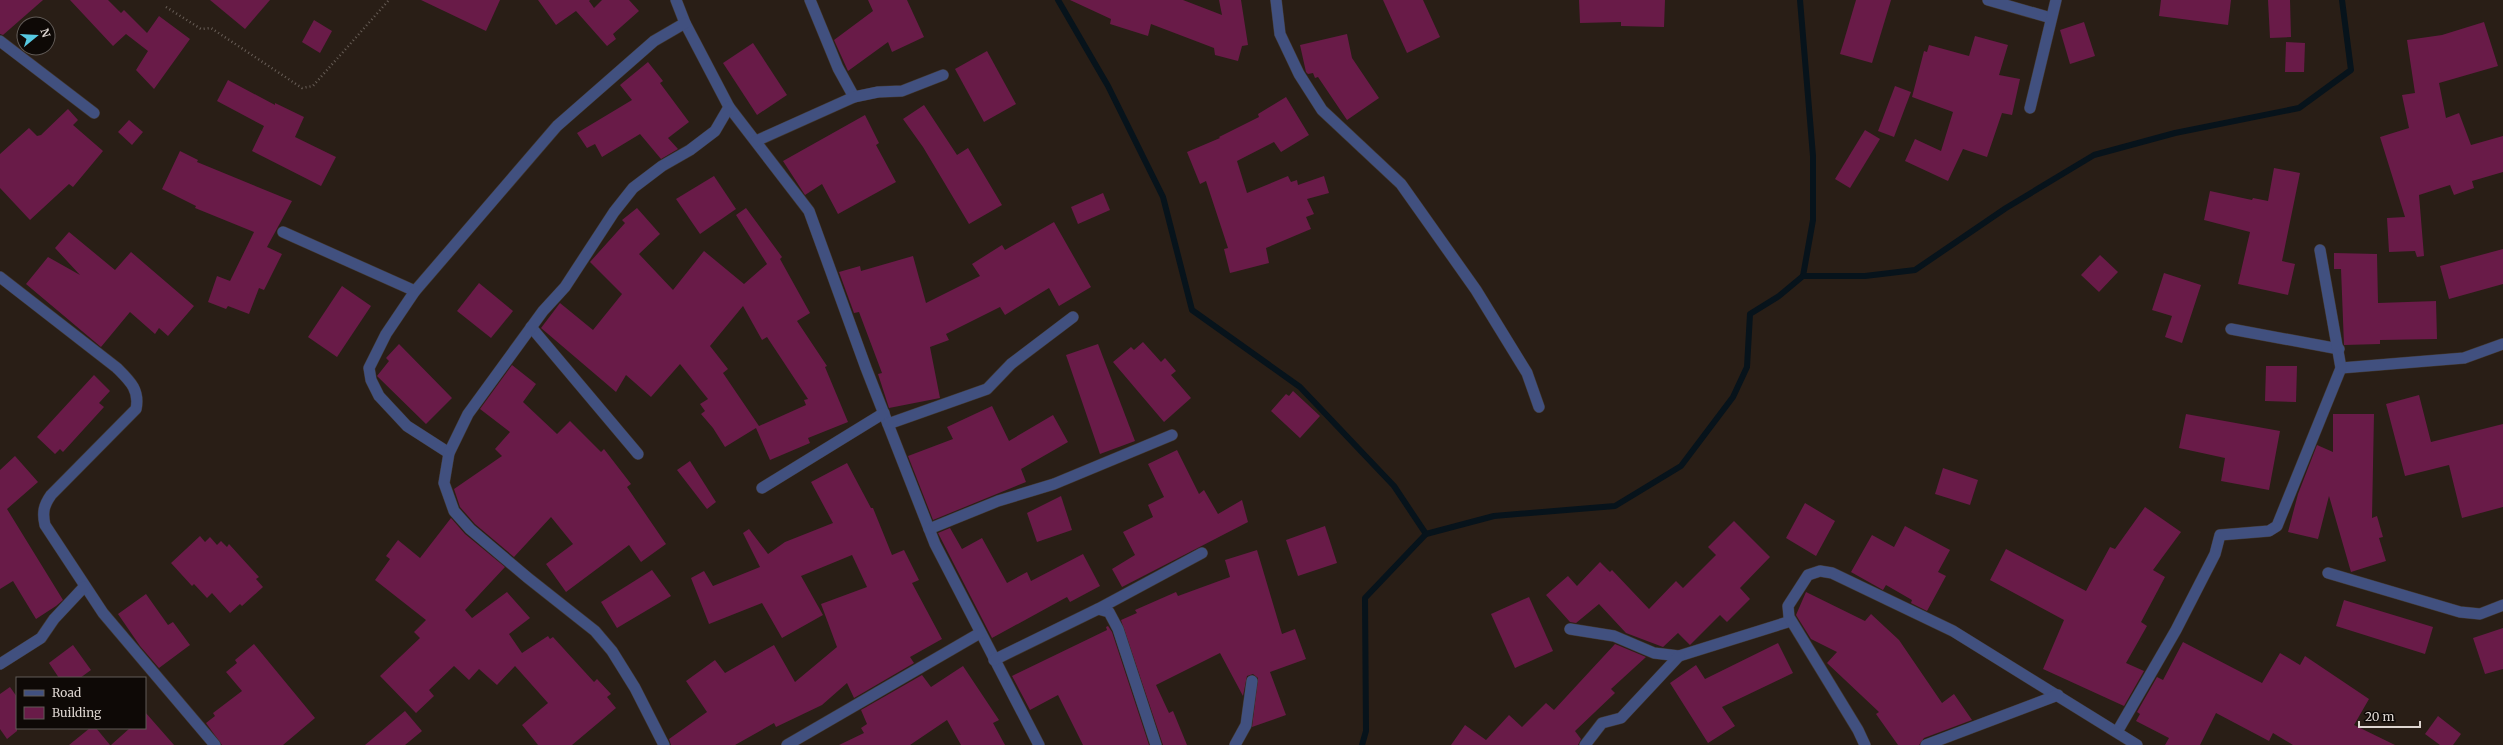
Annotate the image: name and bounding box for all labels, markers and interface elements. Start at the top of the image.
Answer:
north arrow [16,16,56,56]
text: N [38,27,54,39]
legend [16,677,146,729]
text: Road [52,685,81,700]
scale bar [2359,703,2420,729]
text: Building [52,705,102,720]
text: 20 m [2365,709,2394,724]

